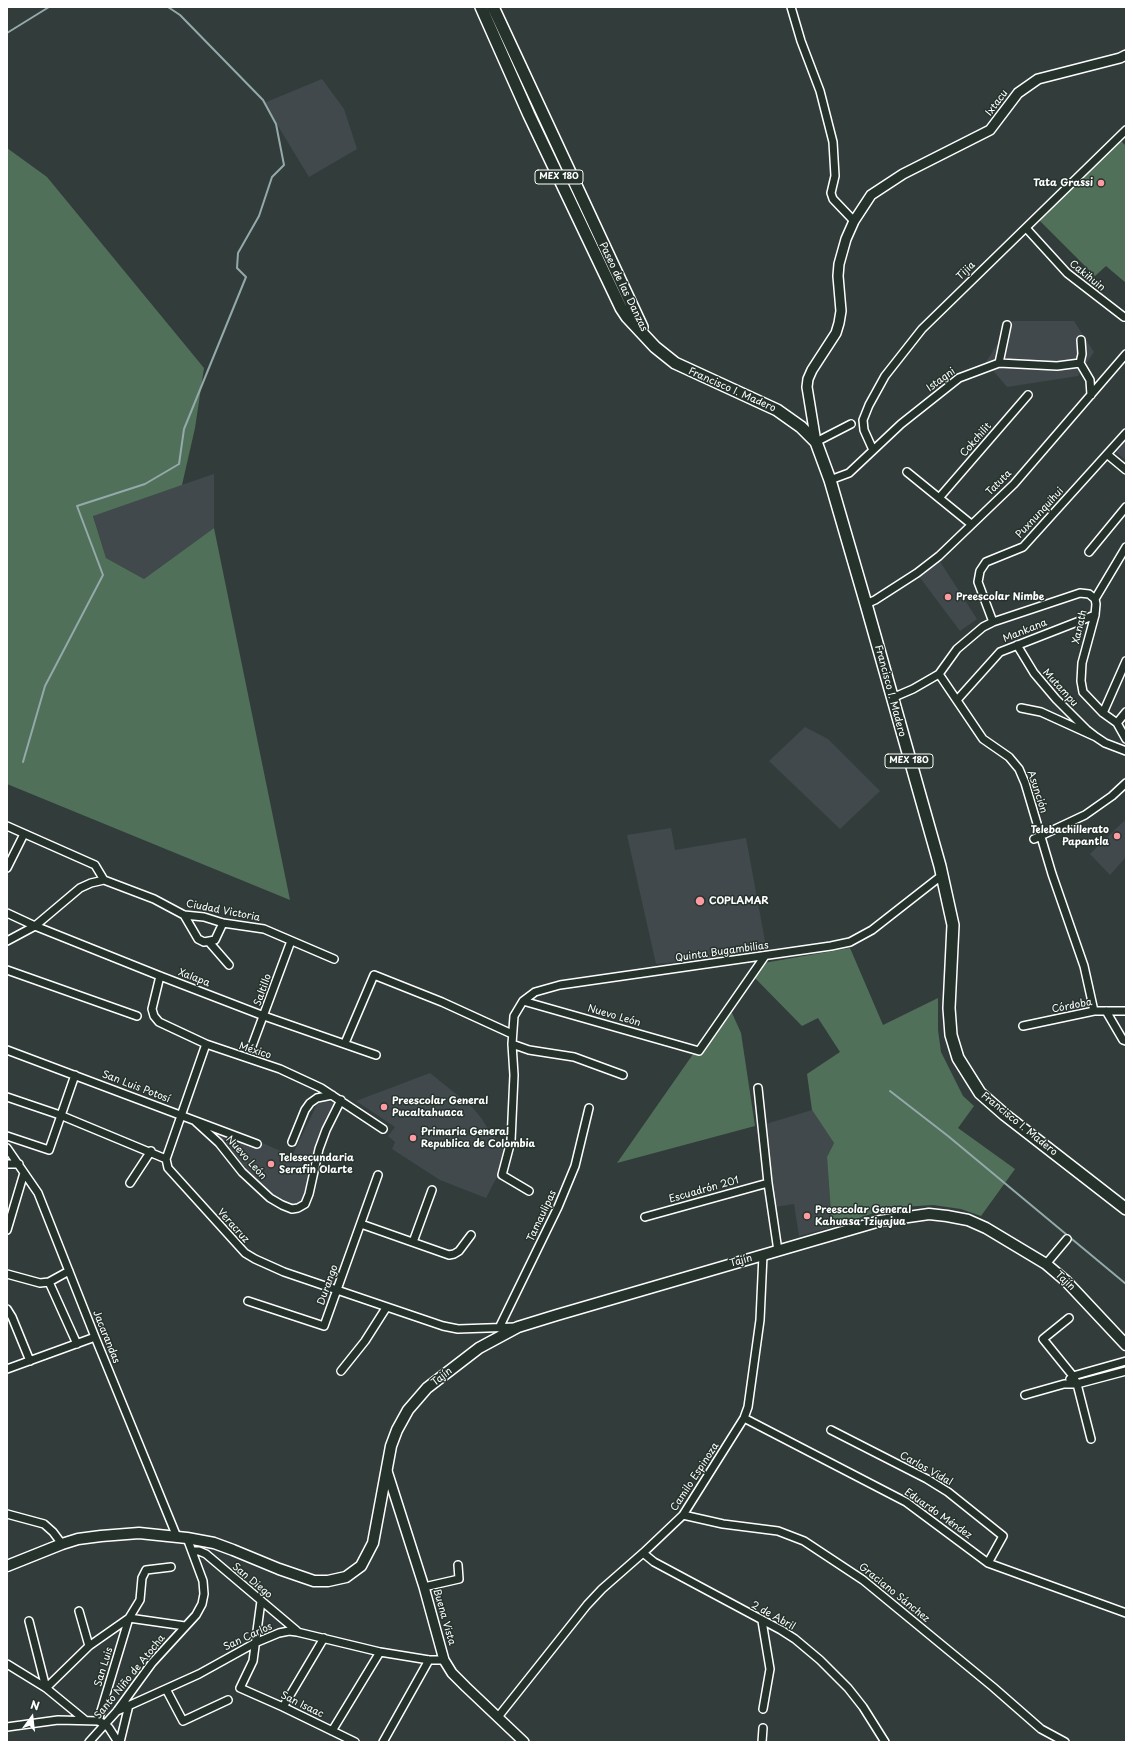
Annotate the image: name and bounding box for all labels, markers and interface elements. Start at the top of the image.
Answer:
street label: Ixtacu [983,88,1011,118]
road number: MEX 180 [535,170,583,184]
place label: Tata Grassi [1033,177,1093,189]
marker: Tata Grassi [1096,178,1106,188]
street label: Paseo de las Danzas [596,240,650,334]
street label: Cakihuin [1067,258,1107,294]
street label: Tijia [954,259,978,283]
street label: Francisco I. Madero [686,365,778,415]
street label: Istagni [924,366,958,394]
street label: Cokchilit [958,421,994,459]
street label: Tatuta [984,468,1014,498]
street label: Puxnunquihui [1014,485,1066,541]
place label: Preescolar Nimbe [956,591,1044,603]
marker: Preescolar Nimbe [943,592,953,602]
street label: Xanath [1070,609,1090,645]
street label: Mankana [1001,617,1049,645]
street label: Francisco I. Madero [872,644,908,738]
street label: Mutampu [1040,667,1080,709]
road number: MEX 180 [885,754,933,768]
street label: Asunción [1024,769,1050,815]
place label: Telebachillerato Papantla [1031,824,1109,848]
marker: Telebachillerato Papantla [1112,831,1122,841]
marker: COPLAMAR [694,895,706,907]
place label: COPLAMAR [709,895,769,907]
street label: Ciudad Victoria [185,898,261,924]
street label: Quinta Bugambilias [675,940,769,964]
street label: Xalapa [177,967,211,989]
street label: Saltillo [252,972,274,1008]
street label: Córdoba [1051,996,1093,1016]
street label: Nuevo León [586,1003,642,1029]
street label: México [237,1040,273,1062]
street label: San Luis Potosí [100,1068,172,1106]
street label: Francisco I. Madero [978,1090,1060,1158]
place label: Preescolar General Pucaltahuaca [392,1095,488,1118]
marker: Preescolar General Pucaltahuaca [379,1102,389,1112]
place label: Primaria General Republica de Colombia [421,1126,535,1150]
marker: Primaria General Republica de Colombia [408,1133,418,1143]
street label: Nuevo León [223,1134,269,1182]
place label: Telesecundaria Serafin Olarte [279,1152,354,1176]
marker: Telesecundaria Serafin Olarte [266,1159,276,1169]
street label: Escuadrón 201 [668,1174,740,1206]
street label: Tamaulipas [525,1188,559,1244]
place label: Preescolar General Kahuasa Tziyajua [815,1204,911,1228]
street label: Veracruz [215,1206,251,1246]
marker: Preescolar General Kahuasa Tziyajua [802,1211,812,1221]
street label: Tajín [728,1252,754,1270]
street label: Durango [315,1263,341,1307]
street label: Tajín [1053,1269,1077,1293]
street label: Jacarandas [90,1309,122,1365]
street label: Tajín [429,1365,455,1389]
street label: Camilo Espinoza [668,1441,722,1513]
street label: Carlos Vidal [898,1450,954,1488]
street label: Eduardo Méndez [902,1486,974,1542]
street label: San Diego [230,1561,274,1601]
street label: Graciano Sánchez [856,1561,932,1625]
street label: Buena Vista [430,1587,458,1647]
street label: 2 de Abril [749,1599,797,1633]
street label: San Carlos [222,1621,274,1653]
street label: Santo Niño de Atocha [92,1632,168,1722]
street label: San Luis [92,1646,116,1688]
street label: San Isaac [278,1689,326,1721]
text: N [29,1696,42,1714]
north arrow [12,1697,52,1737]

